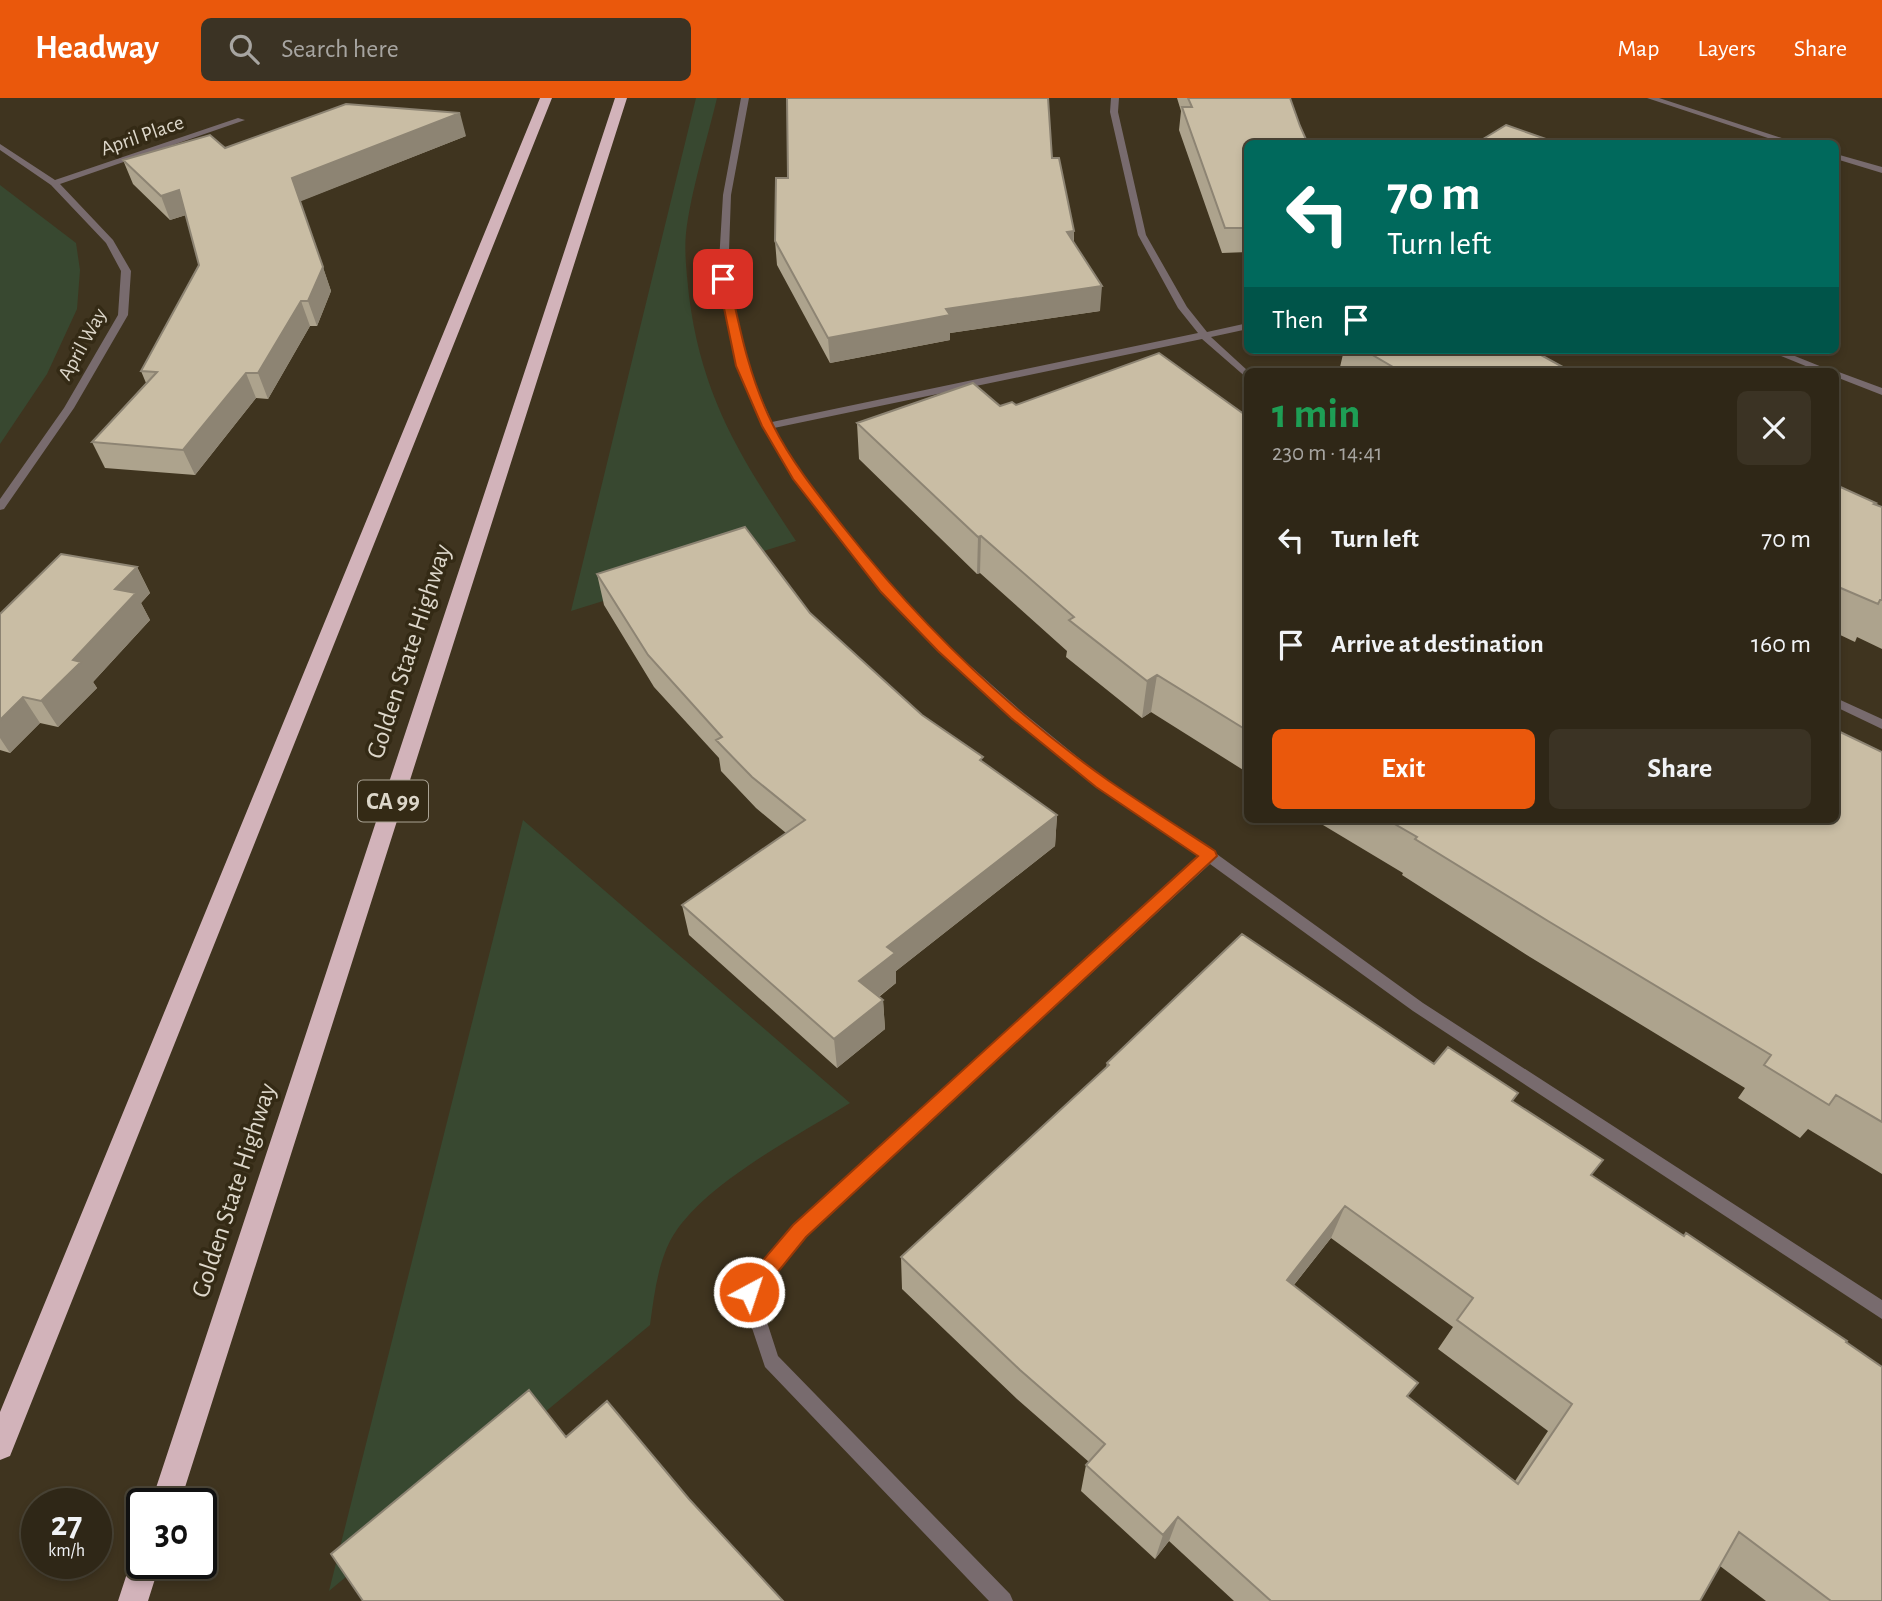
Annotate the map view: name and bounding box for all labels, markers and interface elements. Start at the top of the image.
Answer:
search box [201,18,691,81]
icon: search [225,30,263,68]
text: Headway [35,32,159,65]
text: Search here [281,36,399,62]
text: Map [1617,37,1659,61]
text: Layers [1697,37,1756,61]
text: Share [1794,37,1847,61]
street label: April Place [98,111,186,159]
icon: left [1272,168,1363,259]
text: 70 m [1387,170,1481,219]
text: Turn left [1387,228,1491,260]
pin [693,249,753,309]
icon: arrive [704,260,742,298]
icon: arrive [1337,301,1375,339]
street label: April Way [54,305,111,384]
text: Then [1272,307,1323,333]
button: close [1737,391,1811,465]
text: 1 min [1272,393,1361,435]
text: 230 m · 14:41 [1272,442,1382,465]
icon: left [1272,521,1310,559]
text: Turn left [1331,526,1419,552]
text: 70 m [1761,526,1811,552]
street label: Golden State Highway [362,541,456,762]
icon: arrive [1272,626,1310,664]
text: Arrive at destination [1331,631,1544,657]
text: 160 m [1751,631,1811,657]
button: Exit [1272,729,1535,809]
button: Share [1549,729,1811,809]
road number: CA 99 [358,780,428,822]
street label: Golden State Highway [187,1080,281,1301]
position arrow [712,1255,786,1329]
speed limit sign: 30 [126,1488,217,1579]
text: 27 [51,1507,82,1542]
text: km/h [48,1542,85,1560]

